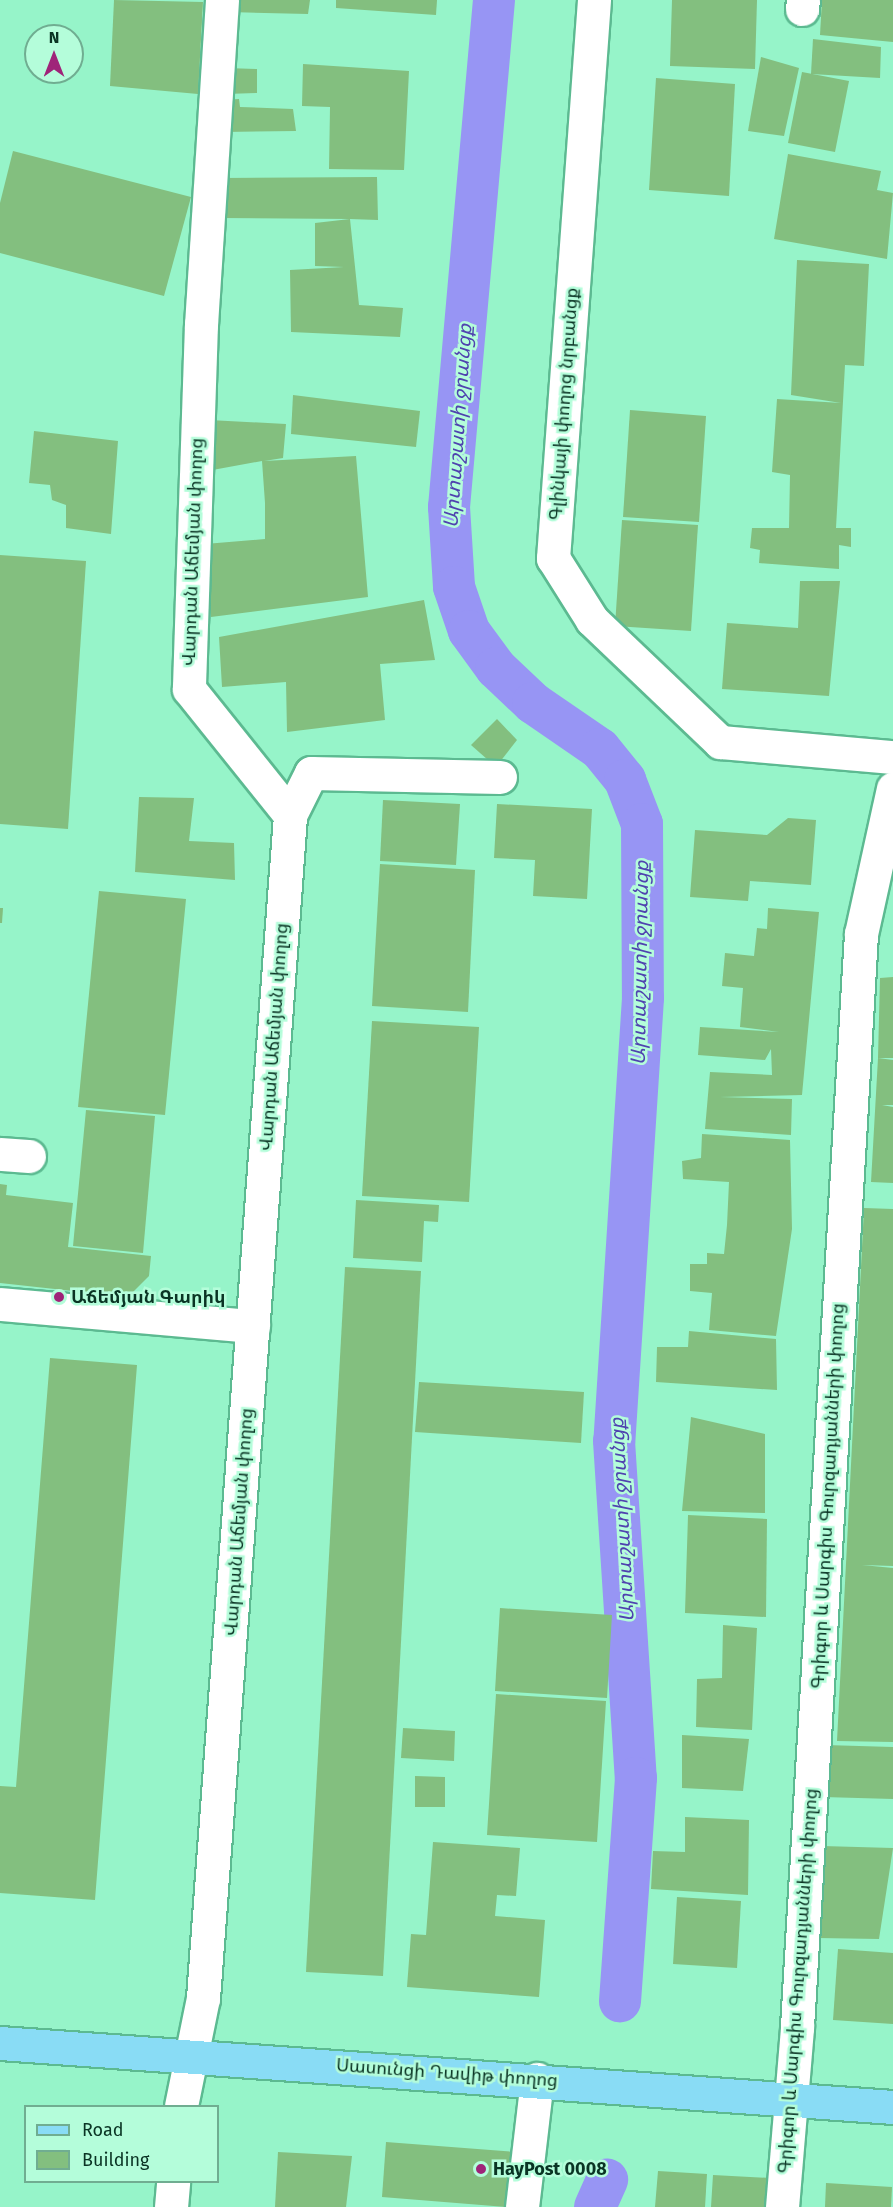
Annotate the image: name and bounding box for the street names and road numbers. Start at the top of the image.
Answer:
street label: Գլինկայի փողոց նրբանցք [545,287,583,521]
street label: Վարդան Աճեմյան փողոց [178,438,208,666]
street label: Վարդան Աճեմյան փողոց [255,922,293,1152]
street label: Գրիգոր և Սարգիս Գուրզադյանների փողոց [807,1303,849,1689]
street label: Վարդան Աճեմյան փողոց [220,1407,258,1637]
street label: Գրիգոր և Սարգիս Գուրզադյանների փողոց [774,1788,822,2174]
street label: Սասունցի Դավիթ փողոց [335,2054,559,2092]

